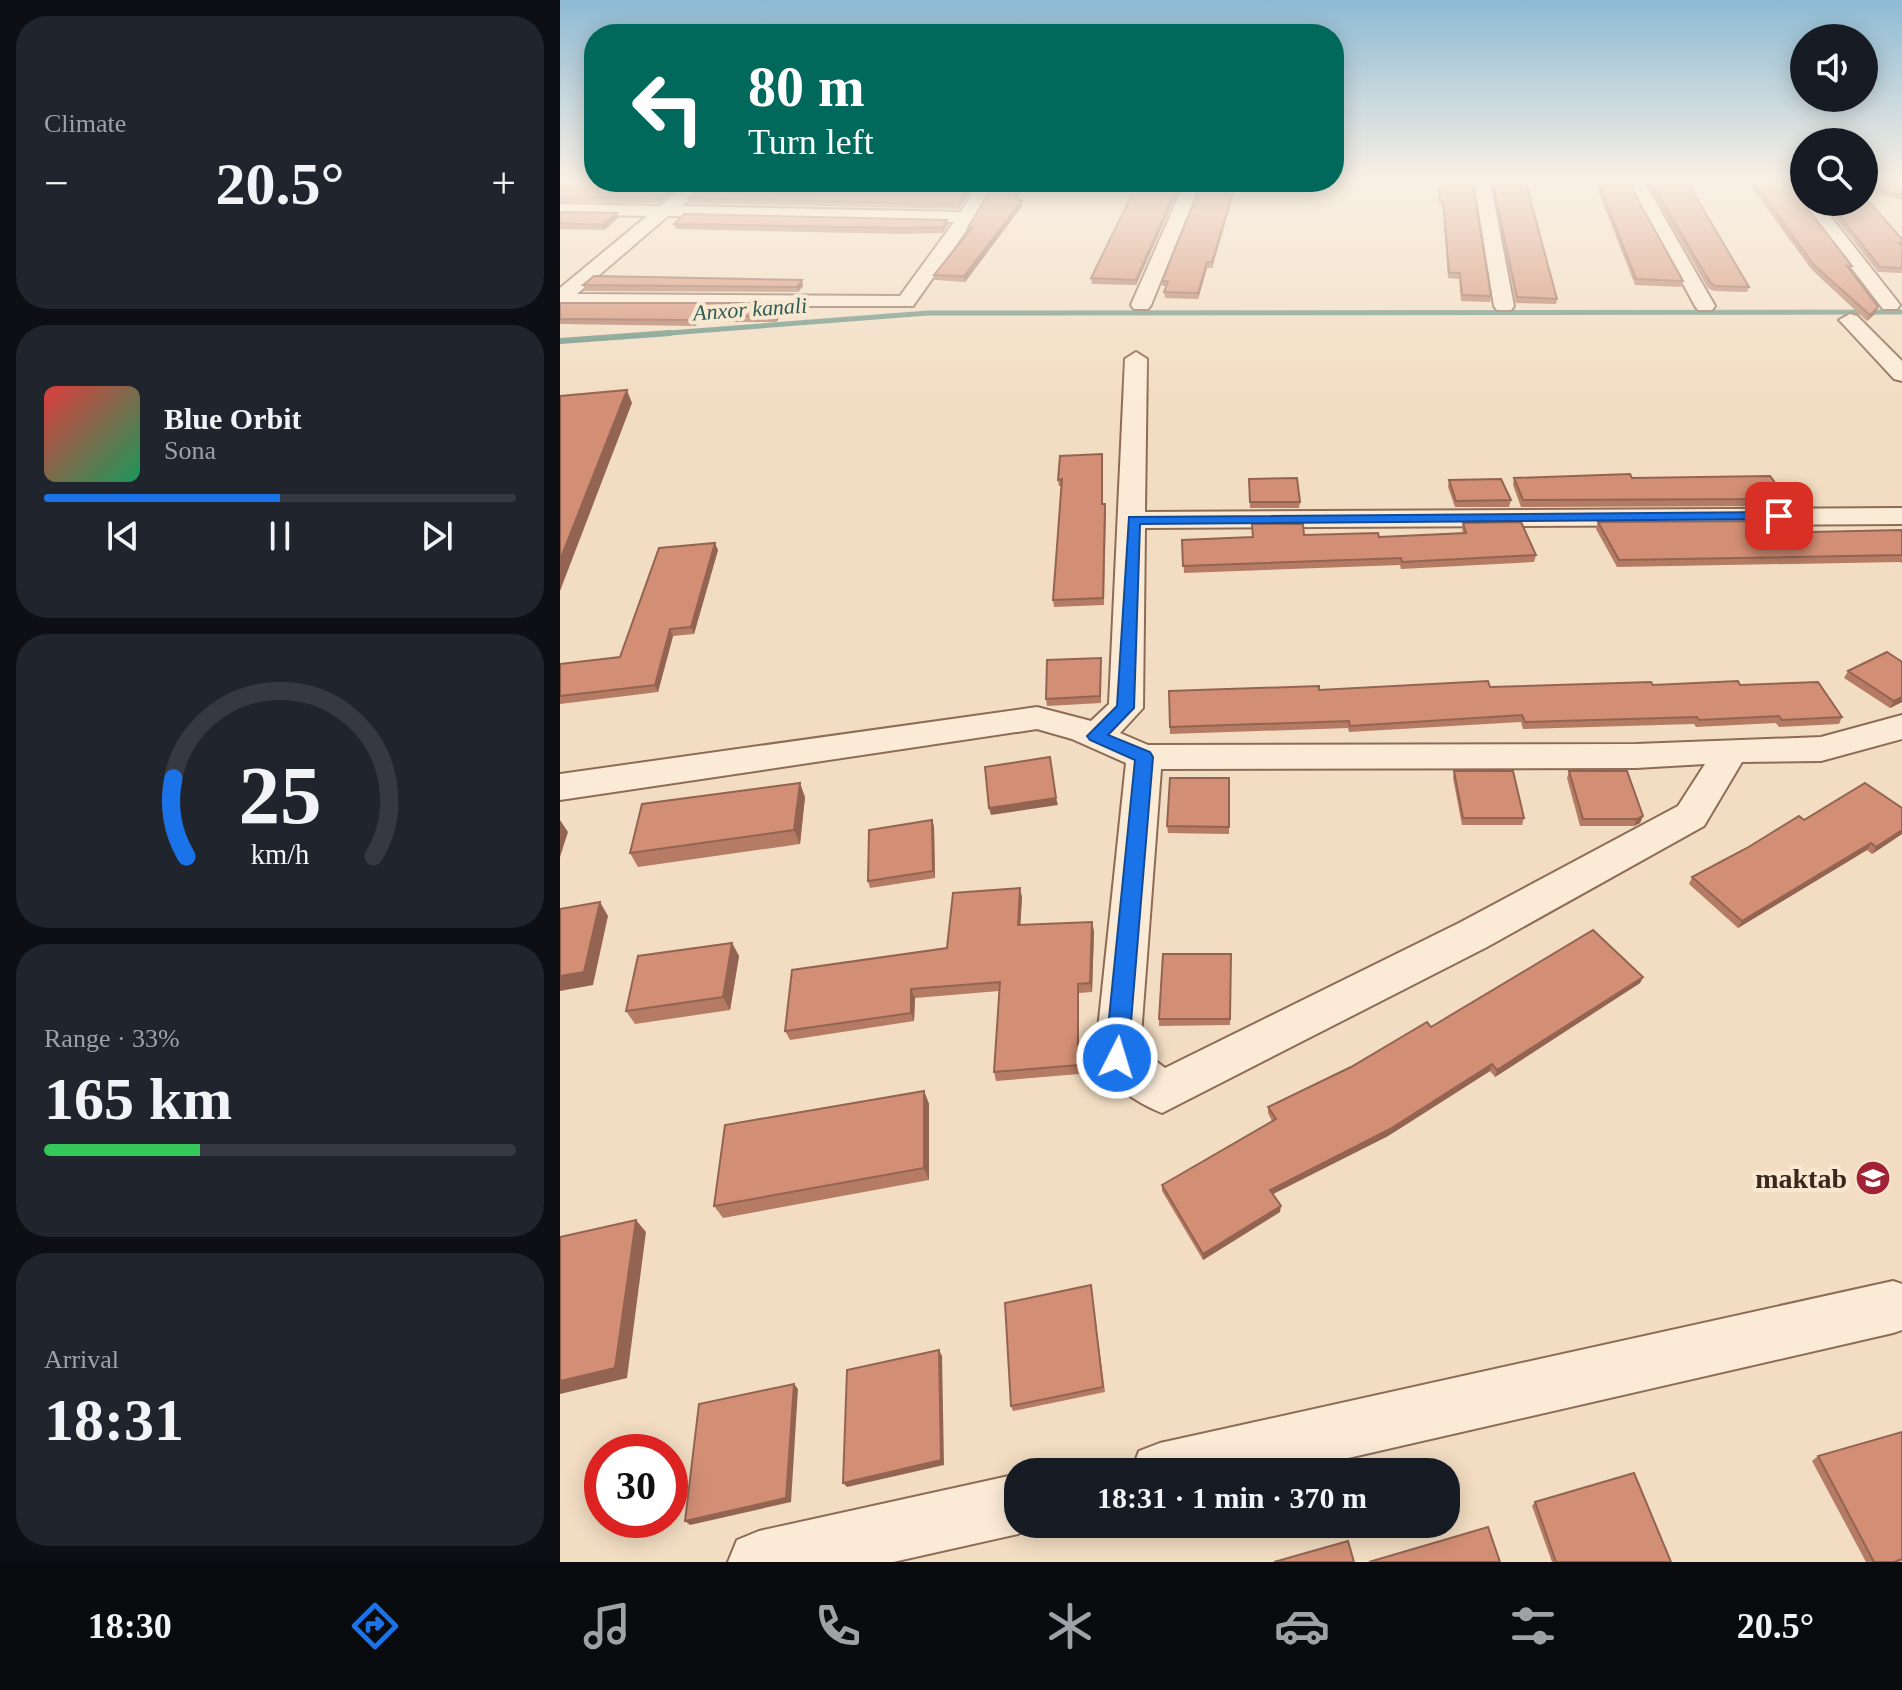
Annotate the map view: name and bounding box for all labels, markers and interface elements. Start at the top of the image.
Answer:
map controls [1790,24,1878,216]
button: sound [1790,24,1878,112]
icon: left [616,56,720,160]
text: 80 m [748,56,865,118]
text: Climate [44,109,126,138]
text: Turn left [748,122,874,162]
button: search [1790,128,1878,216]
text: 20.5° [216,151,345,217]
text: − [44,159,69,208]
text: + [491,159,516,208]
water label: Anxor kanali [690,293,808,326]
text: Blue Orbit [164,402,302,435]
text: Sona [164,436,216,465]
pin [1745,482,1813,550]
icon: arrive [1757,494,1801,538]
icon: previous [101,514,145,558]
icon: pause [258,514,302,558]
icon: next [415,514,459,558]
text: 25 [238,749,322,841]
text: km/h [251,839,309,870]
position arrow [1075,1016,1159,1100]
text: Range · 33% [44,1024,180,1053]
text: 165 km [44,1066,232,1132]
school or university icon: maktab [1854,1159,1892,1197]
place label: maktab [1755,1163,1847,1194]
text: Arrival [44,1345,119,1374]
text: 18:31 [44,1387,184,1453]
speed limit sign: 30 [584,1434,688,1538]
text: 18:31 · 1 min · 370 m [1097,1481,1367,1514]
icon: directions [347,1598,403,1654]
icon: music [579,1598,635,1654]
icon: phone [810,1598,866,1654]
icon: climate [1042,1598,1098,1654]
icon: car [1274,1598,1330,1654]
icon: filters [1505,1598,1561,1654]
text: 18:30 [88,1606,172,1646]
text: 20.5° [1737,1606,1814,1646]

